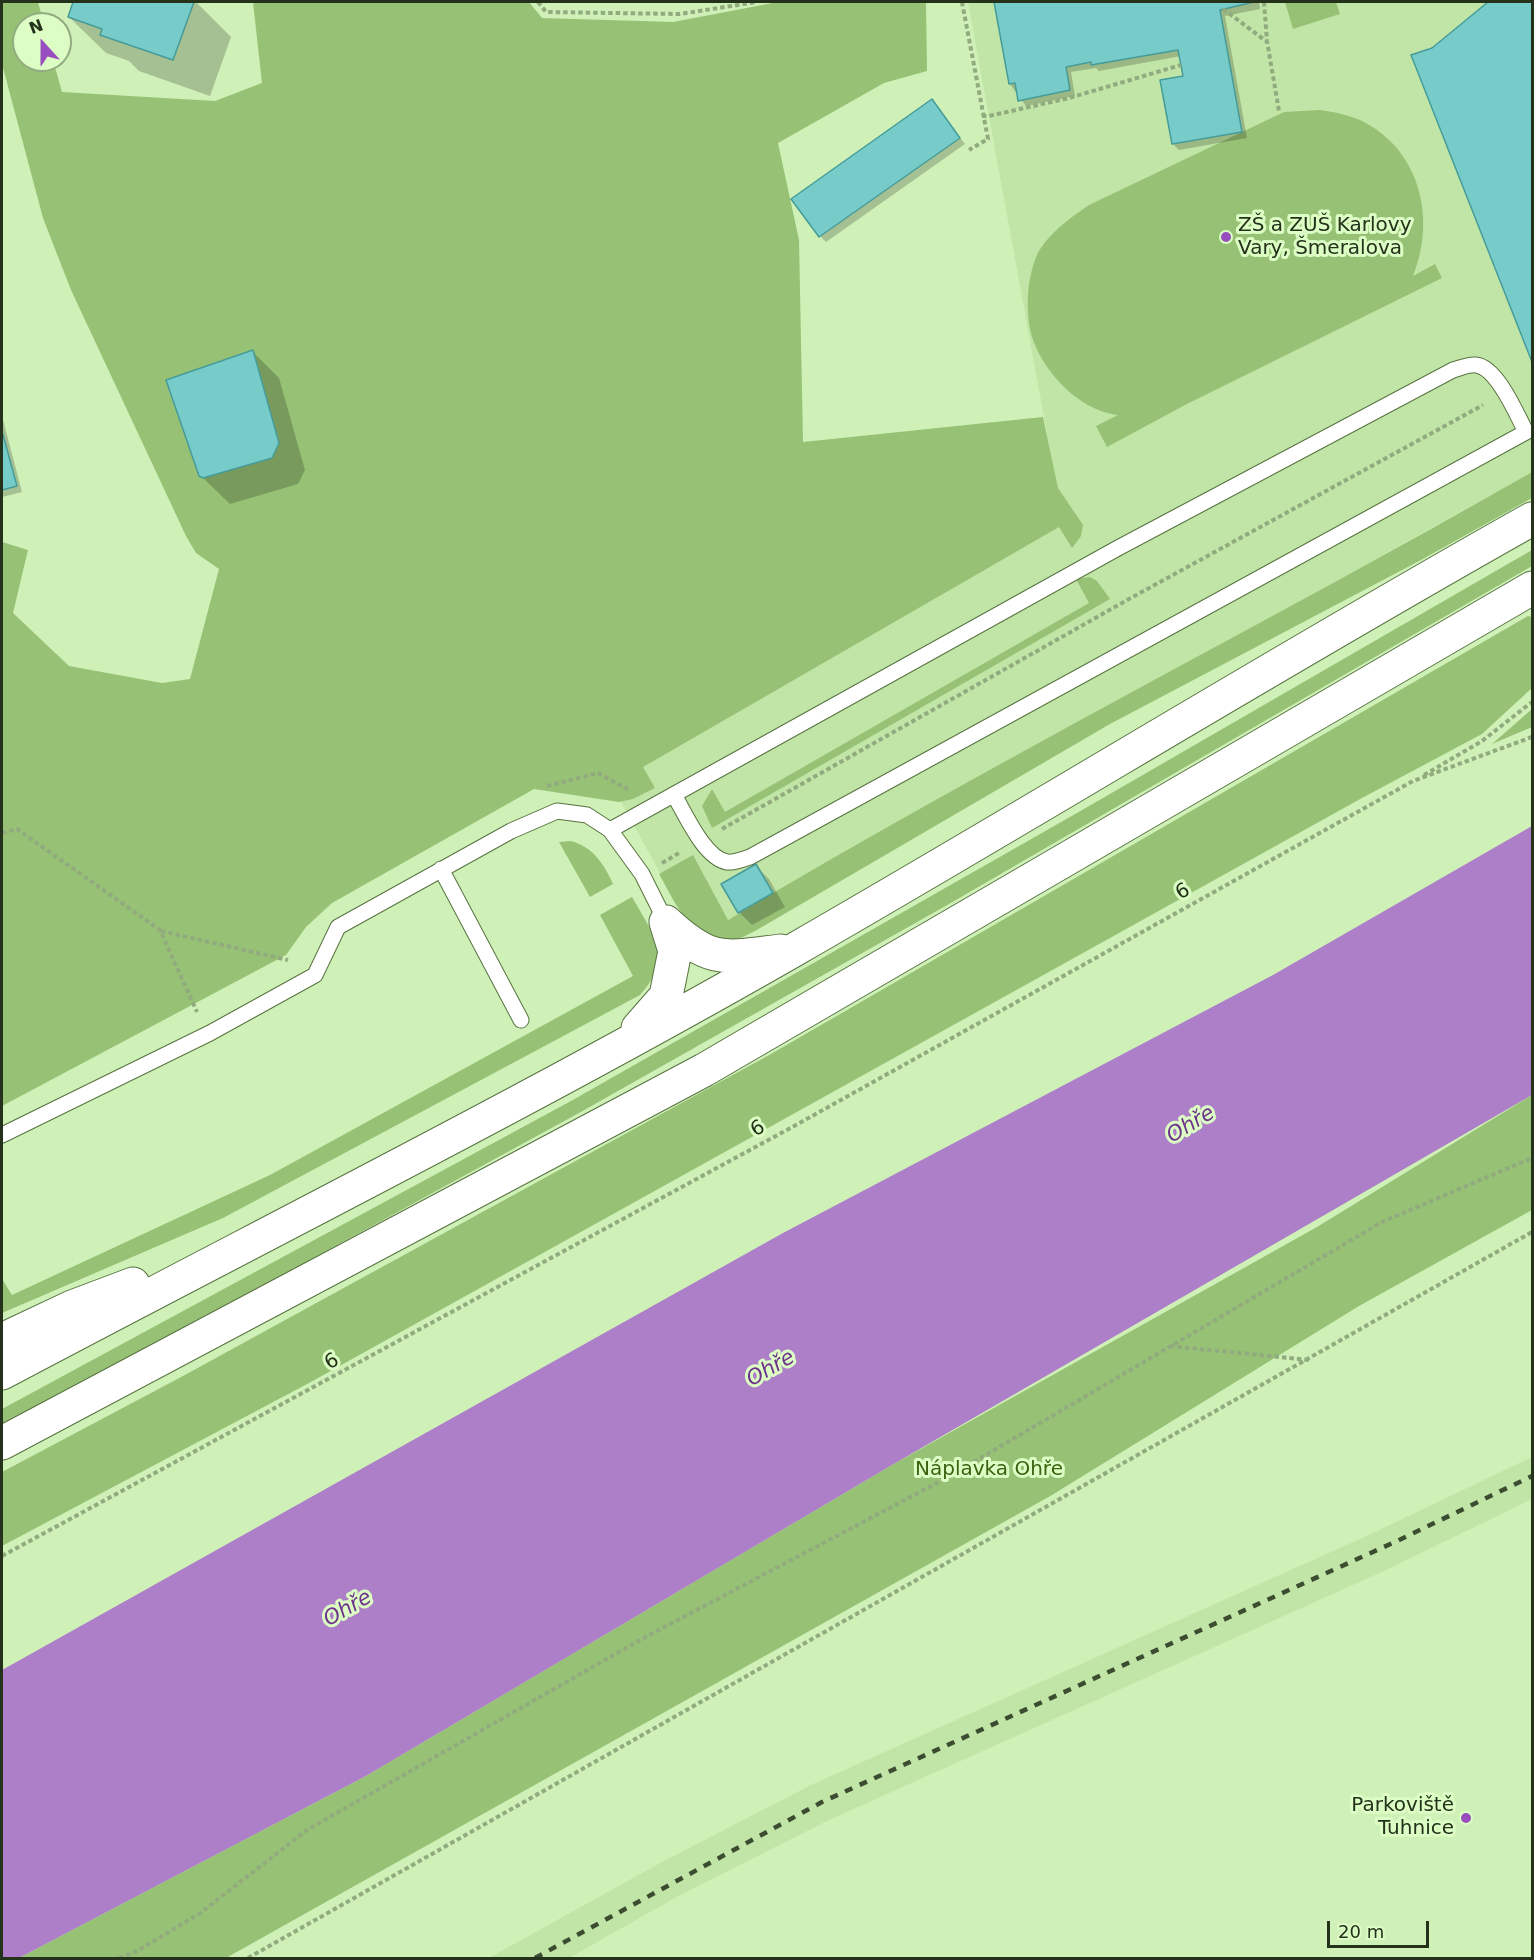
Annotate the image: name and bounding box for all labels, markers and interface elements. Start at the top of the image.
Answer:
north arrow [12,12,72,72]
text: N [26,15,46,38]
place label: ZŠ a ZUŠ Karlovy Vary, Šmeralova [1238,214,1411,261]
marker: ZŠ a ZUŠ Karlovy Vary, Šmeralova [1219,230,1233,244]
street label: 6 [1172,878,1194,906]
water label: Ohře [1162,1101,1220,1149]
street label: 6 [747,1115,769,1143]
water label: Ohře [742,1345,800,1393]
street label: 6 [321,1348,343,1376]
park label: Náplavka Ohře [915,1458,1063,1482]
water label: Ohře [319,1585,377,1633]
place label: Parkoviště Tuhnice [1351,1794,1454,1841]
marker: Parkoviště Tuhnice [1459,1811,1473,1825]
scale bar [1330,1909,1432,1947]
text: 20 m [1338,1921,1384,1942]

